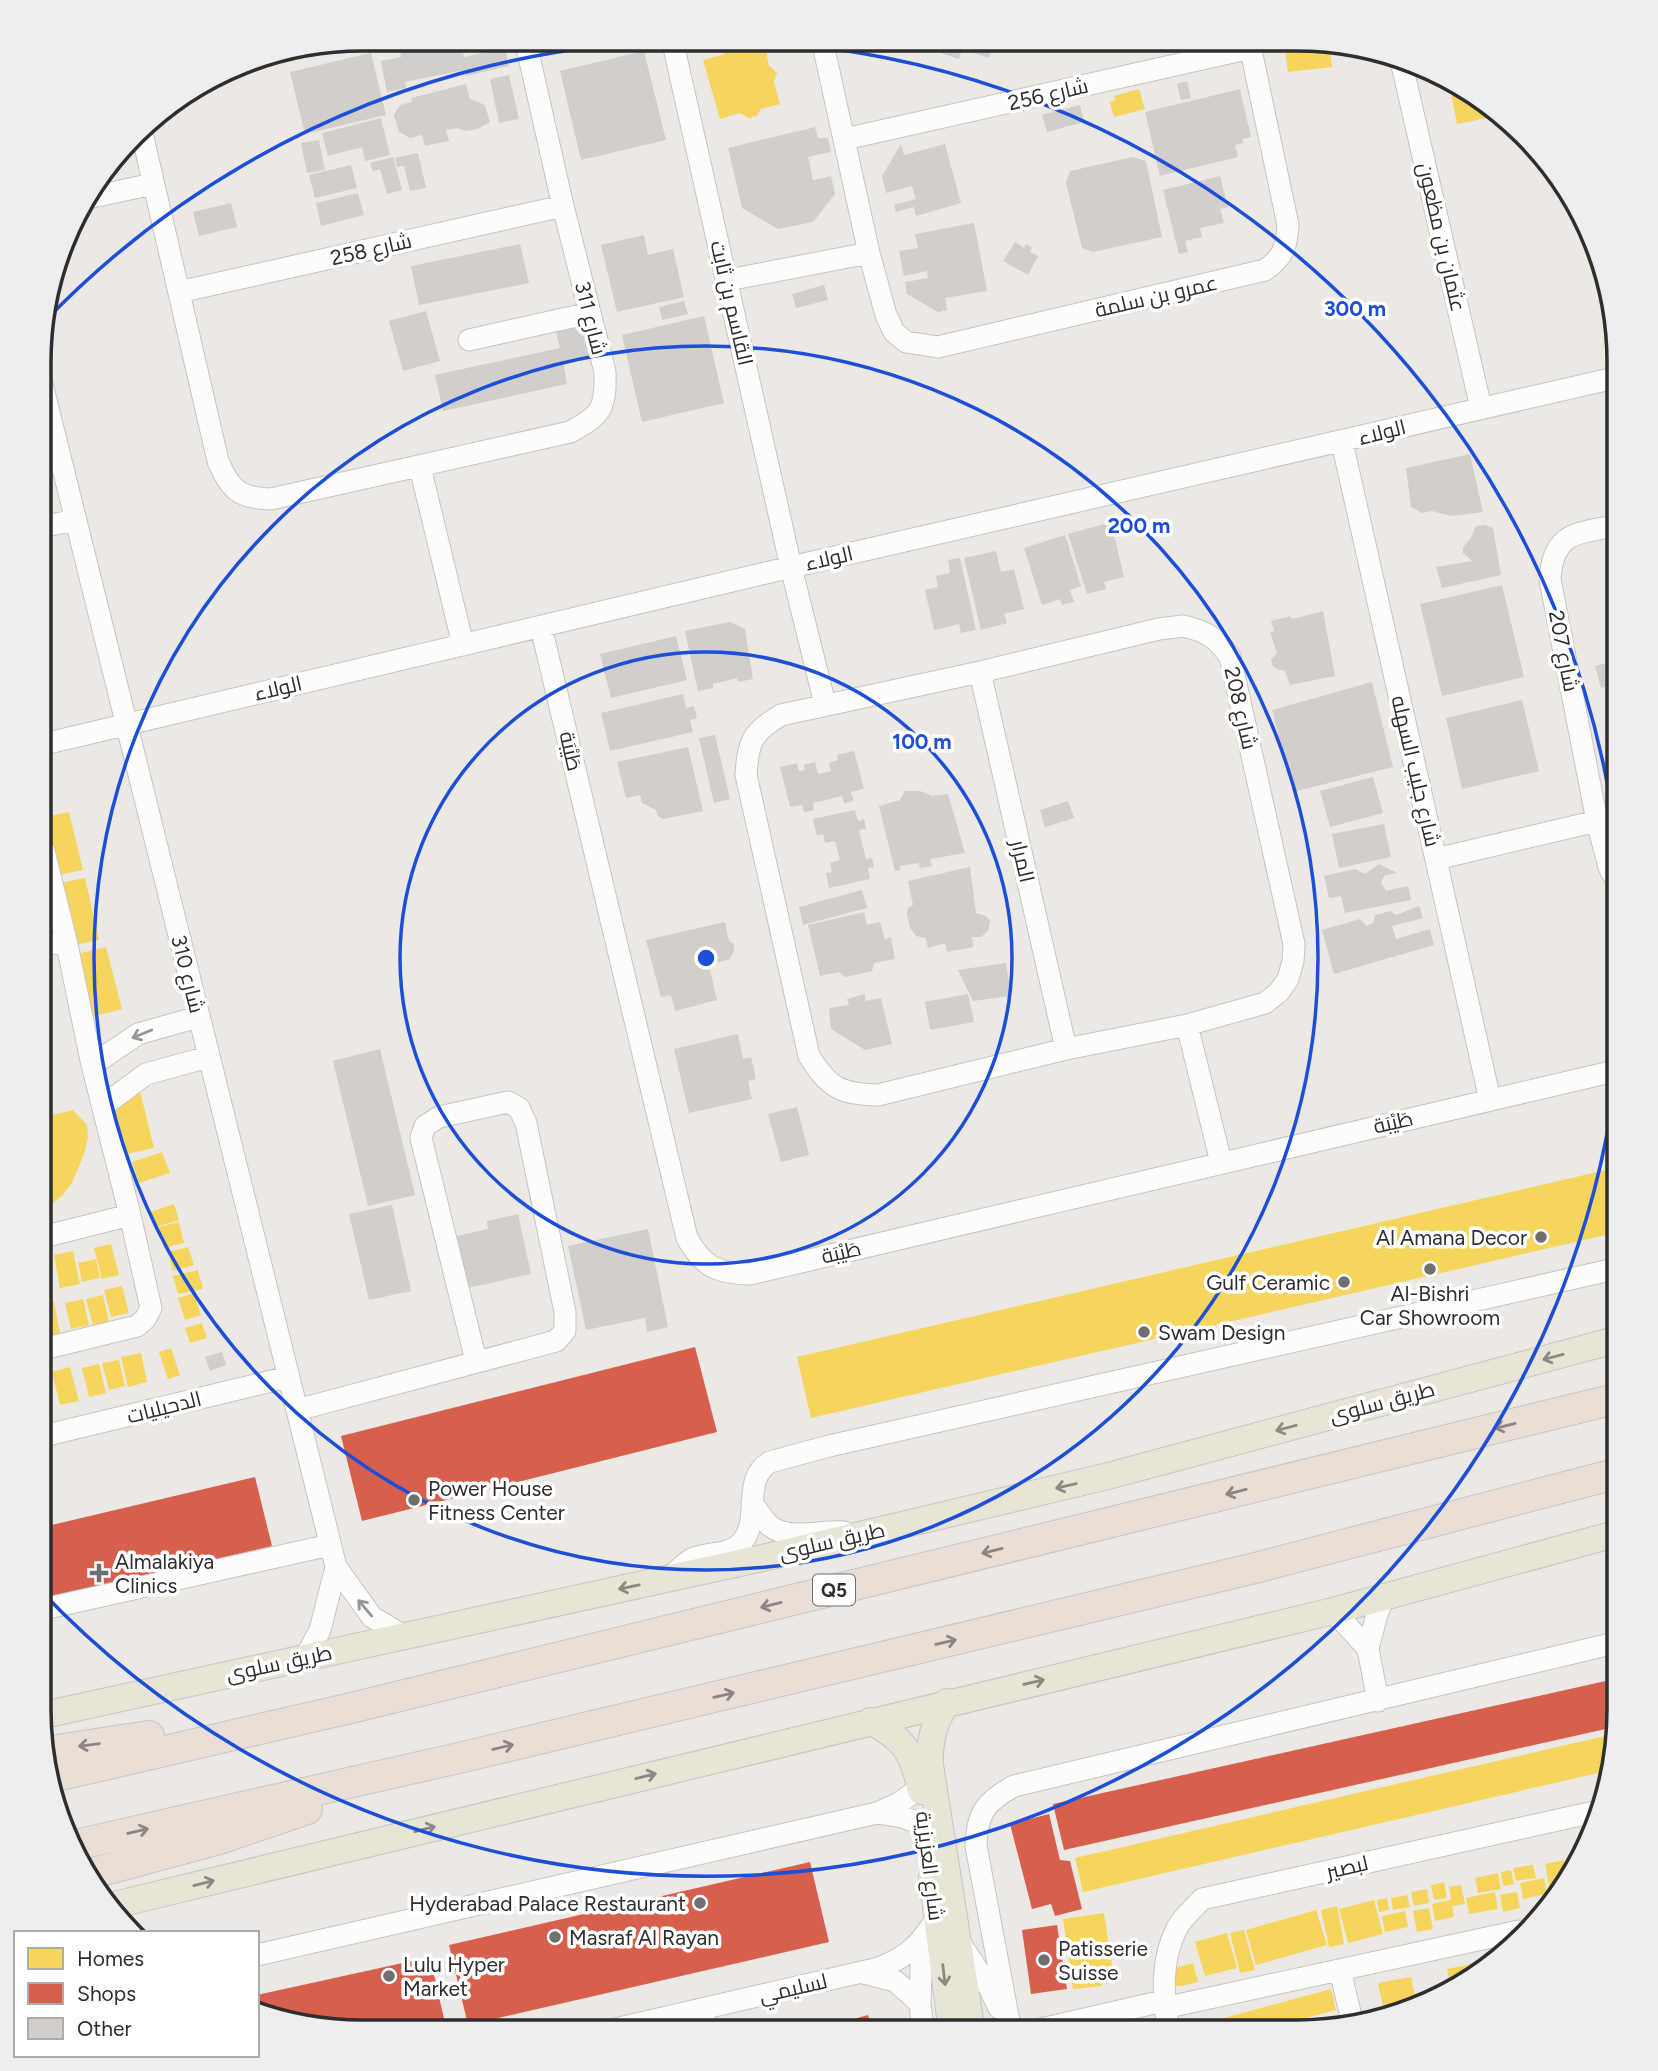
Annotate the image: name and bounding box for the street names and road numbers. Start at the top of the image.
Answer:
street label: شارع 256 [1005,73,1091,117]
street label: عثمان بن مظعون [1412,160,1471,314]
street label: شارع 258 [328,228,415,272]
street label: القاسم بن ثابت [704,238,759,368]
street label: عمرو بن سلمة [1092,270,1220,323]
street label: شارع 311 [568,279,612,358]
street label: الولاء [1355,414,1409,450]
street label: الولاء [803,540,855,576]
street label: شارع 207 [1542,608,1584,694]
street label: شارع 208 [1217,664,1263,752]
street label: الولاء [252,670,304,706]
street label: شارع جليب السهله [1385,693,1446,849]
street label: طَيْبَة [554,729,588,773]
street label: المرار [1006,836,1040,885]
street label: شارع 310 [164,932,210,1016]
street label: طَيْبَة [1371,1105,1415,1139]
street label: طَيْبَة [819,1235,863,1269]
street label: طريق سلوى [1327,1376,1438,1429]
street label: الدحيليات [124,1386,204,1428]
street label: طريق سلوى [777,1517,888,1566]
road number: Q5 [813,1574,855,1606]
street label: طريق سلوى [224,1640,335,1687]
street label: شارع العزيزية [909,1810,949,1922]
street label: لبصير [1323,1850,1370,1884]
street label: لسليمي [756,1968,830,2012]

